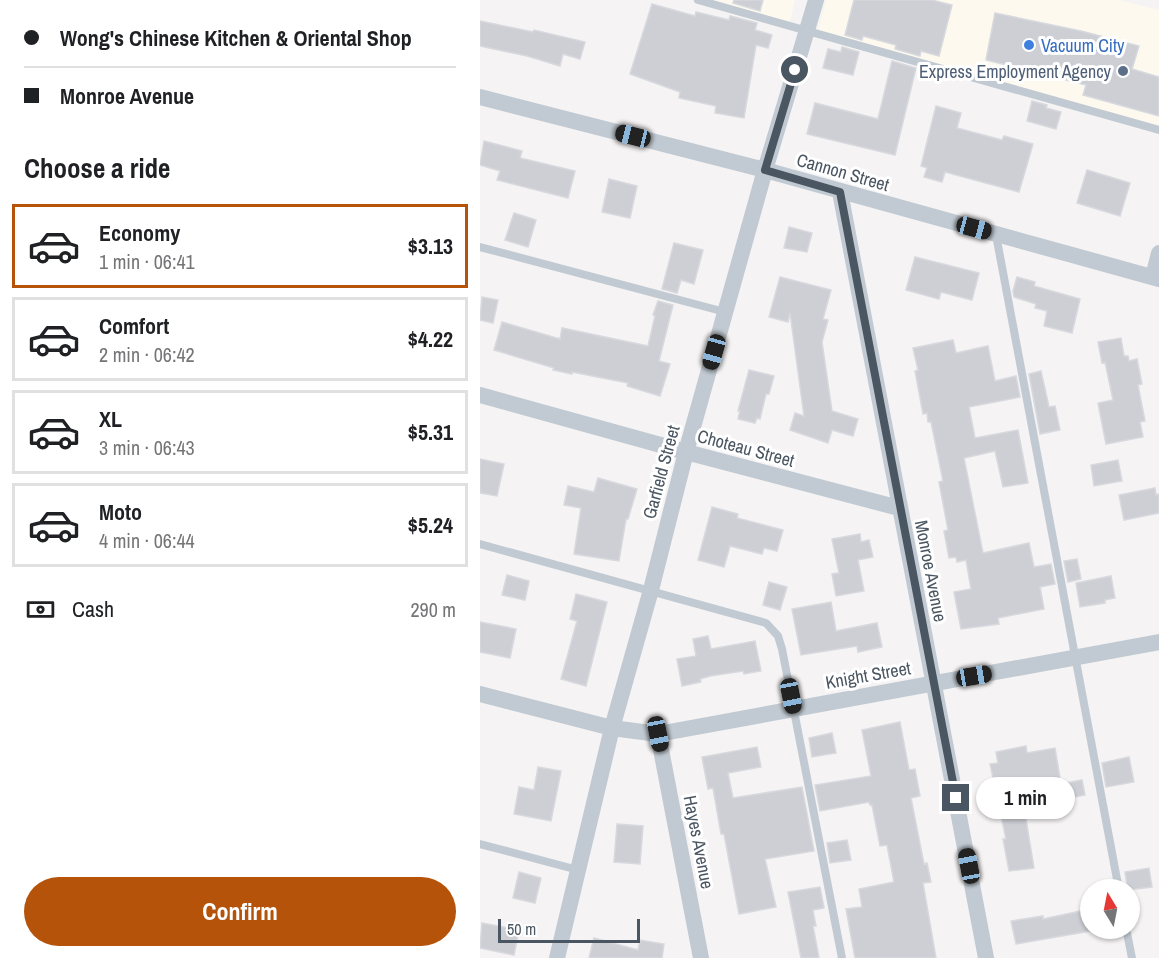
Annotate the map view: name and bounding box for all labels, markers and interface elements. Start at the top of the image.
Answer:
text: Wong's Chinese Kitchen & Oriental Shop [60,23,412,53]
place label: Vacuum City [1041,33,1125,58]
marker: Vacuum City [1022,38,1036,52]
route start [781,56,808,83]
place label: Express Employment Agency [919,59,1112,84]
marker: Express Employment Agency [1116,64,1130,78]
text: Monroe Avenue [60,81,194,111]
car [613,123,653,149]
street label: Cannon Street [794,147,892,197]
text: Choose a ride [24,150,170,186]
car [954,215,994,241]
text: Economy [99,218,180,248]
icon: car [27,219,81,273]
text: $3.13 [408,231,453,261]
text: 1 min · 06:41 [99,248,195,275]
text: Comfort [99,311,169,341]
icon: car [27,312,81,366]
text: $4.22 [408,324,453,354]
car [700,332,728,372]
text: 2 min · 06:42 [99,341,195,368]
text: XL [99,404,122,434]
icon: car [27,405,81,459]
text: $5.31 [408,417,453,447]
street label: Garfield Street [637,422,685,522]
street label: Choteau Street [695,423,797,473]
text: 3 min · 06:43 [99,434,195,461]
text: Moto [99,497,142,527]
icon: car [27,498,81,552]
text: $5.24 [408,510,453,540]
street label: Monroe Avenue [909,518,953,624]
text: 4 min · 06:44 [99,527,195,554]
icon: cash [24,593,57,626]
text: Cash [72,594,114,624]
text: 290 m [410,596,456,623]
street label: Knight Street [823,655,913,695]
car [955,664,993,688]
car [779,677,803,715]
car [646,715,670,753]
callout: 1 min [977,777,1076,819]
route end [942,784,969,811]
text: 1 min [1004,784,1047,811]
street label: Hayes Avenue [678,793,720,891]
car [957,847,981,885]
button: Confirm [24,877,456,946]
north arrow [1080,879,1140,939]
map controls [1080,879,1140,939]
scale bar [498,916,640,944]
text: 50 m [507,918,536,940]

